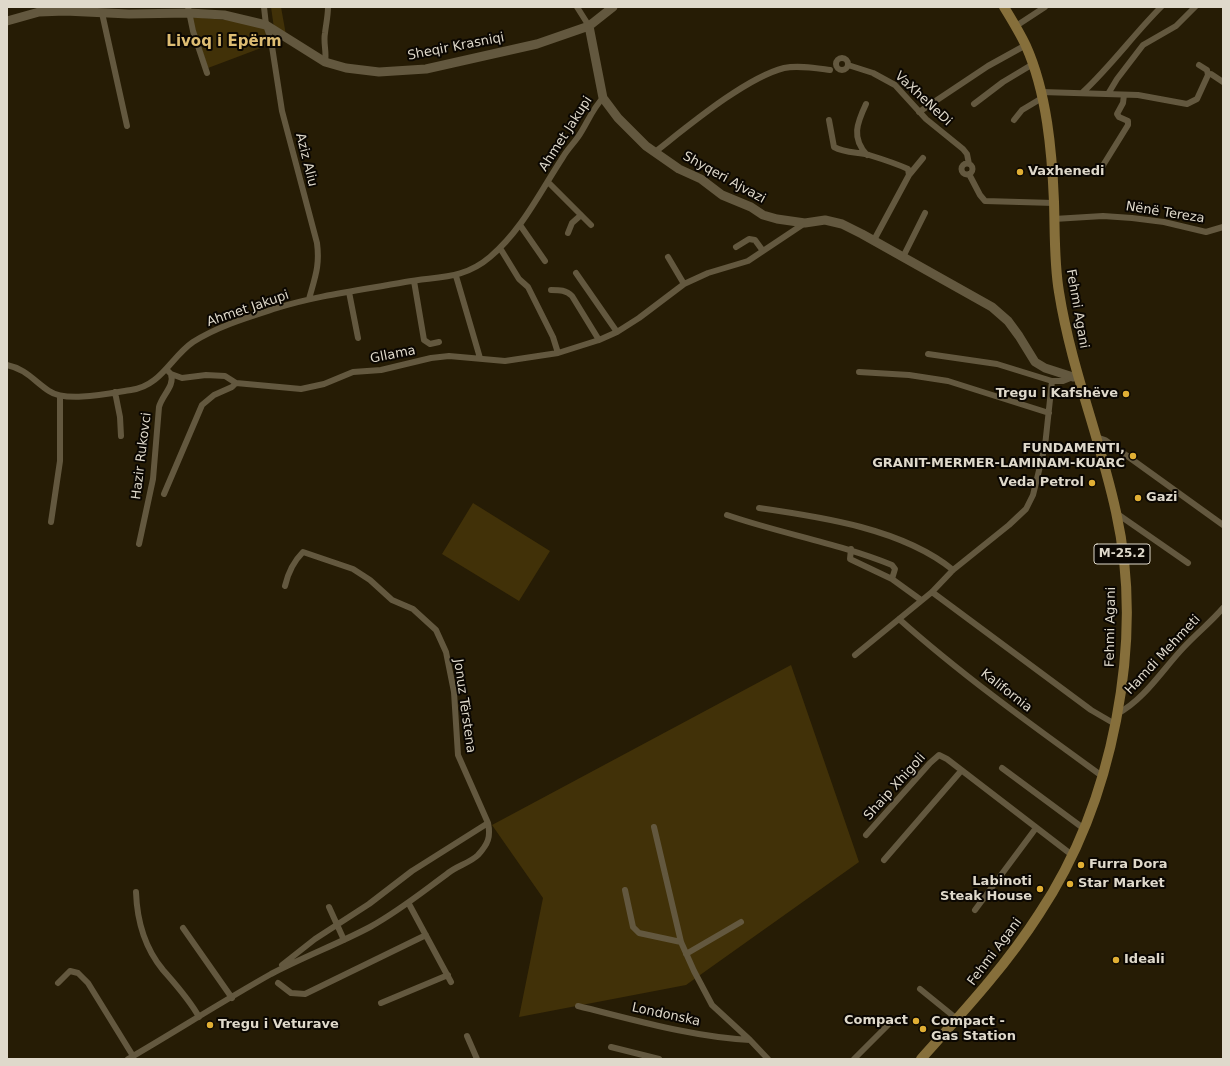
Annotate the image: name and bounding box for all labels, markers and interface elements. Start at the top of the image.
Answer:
street label: Sheqir Krasniqi [406,30,506,64]
district label: Livoq i Epërm [166,33,282,51]
street label: VaXheNeDi [891,69,955,129]
street label: Ahmet Jakupi [536,94,596,174]
street label: Aziz Aliu [292,132,320,188]
street label: Shyqeri Ajvazi [680,149,768,207]
place label: Vaxhenedi [1028,164,1104,180]
marker: Vaxhenedi [1015,167,1025,177]
street label: Nënë Tereza [1124,199,1206,227]
street label: Fehmi Agani [1062,268,1092,350]
street label: Ahmet Jakupi [205,288,291,330]
street label: Gllama [369,343,417,367]
place label: Tregu i Kafshëve [996,386,1118,402]
marker: Tregu i Kafshëve [1121,389,1131,399]
street label: Hazir Rukovci [129,411,155,501]
place label: FUNDAMENTI, GRANIT-MERMER-LAMINAM-KUARC [872,441,1125,472]
marker: FUNDAMENTI, GRANIT-MERMER-LAMINAM-KUARC [1128,451,1138,461]
place label: Veda Petrol [999,475,1084,491]
marker: Veda Petrol [1087,478,1097,488]
place label: Gazi [1146,490,1177,506]
marker: Gazi [1133,493,1143,503]
road number: M-25.2 [1094,544,1150,564]
street label: Fehmi Agani [1102,587,1120,667]
street label: Hamdi Mehmeti [1122,612,1204,698]
street label: Jonuz Tërstena [450,658,478,754]
street label: Kalifornia [977,666,1035,716]
street label: Shaip Xhigoli [861,750,929,824]
place label: Furra Dora [1089,857,1168,873]
marker: Furra Dora [1076,860,1086,870]
place label: Labinoti Steak House [940,874,1032,905]
place label: Star Market [1078,876,1165,892]
marker: Star Market [1065,879,1075,889]
marker: Labinoti Steak House [1035,884,1045,894]
street label: Fehmi Agani [965,915,1025,989]
place label: Ideali [1124,952,1165,968]
marker: Ideali [1111,955,1121,965]
street label: Londonska [630,1000,702,1030]
place label: Compact [844,1013,908,1029]
place label: Compact - Gas Station [931,1014,1016,1045]
marker: Compact [911,1016,921,1026]
place label: Tregu i Veturave [218,1017,339,1033]
marker: Tregu i Veturave [205,1020,215,1030]
marker: Compact - Gas Station [918,1024,928,1034]

